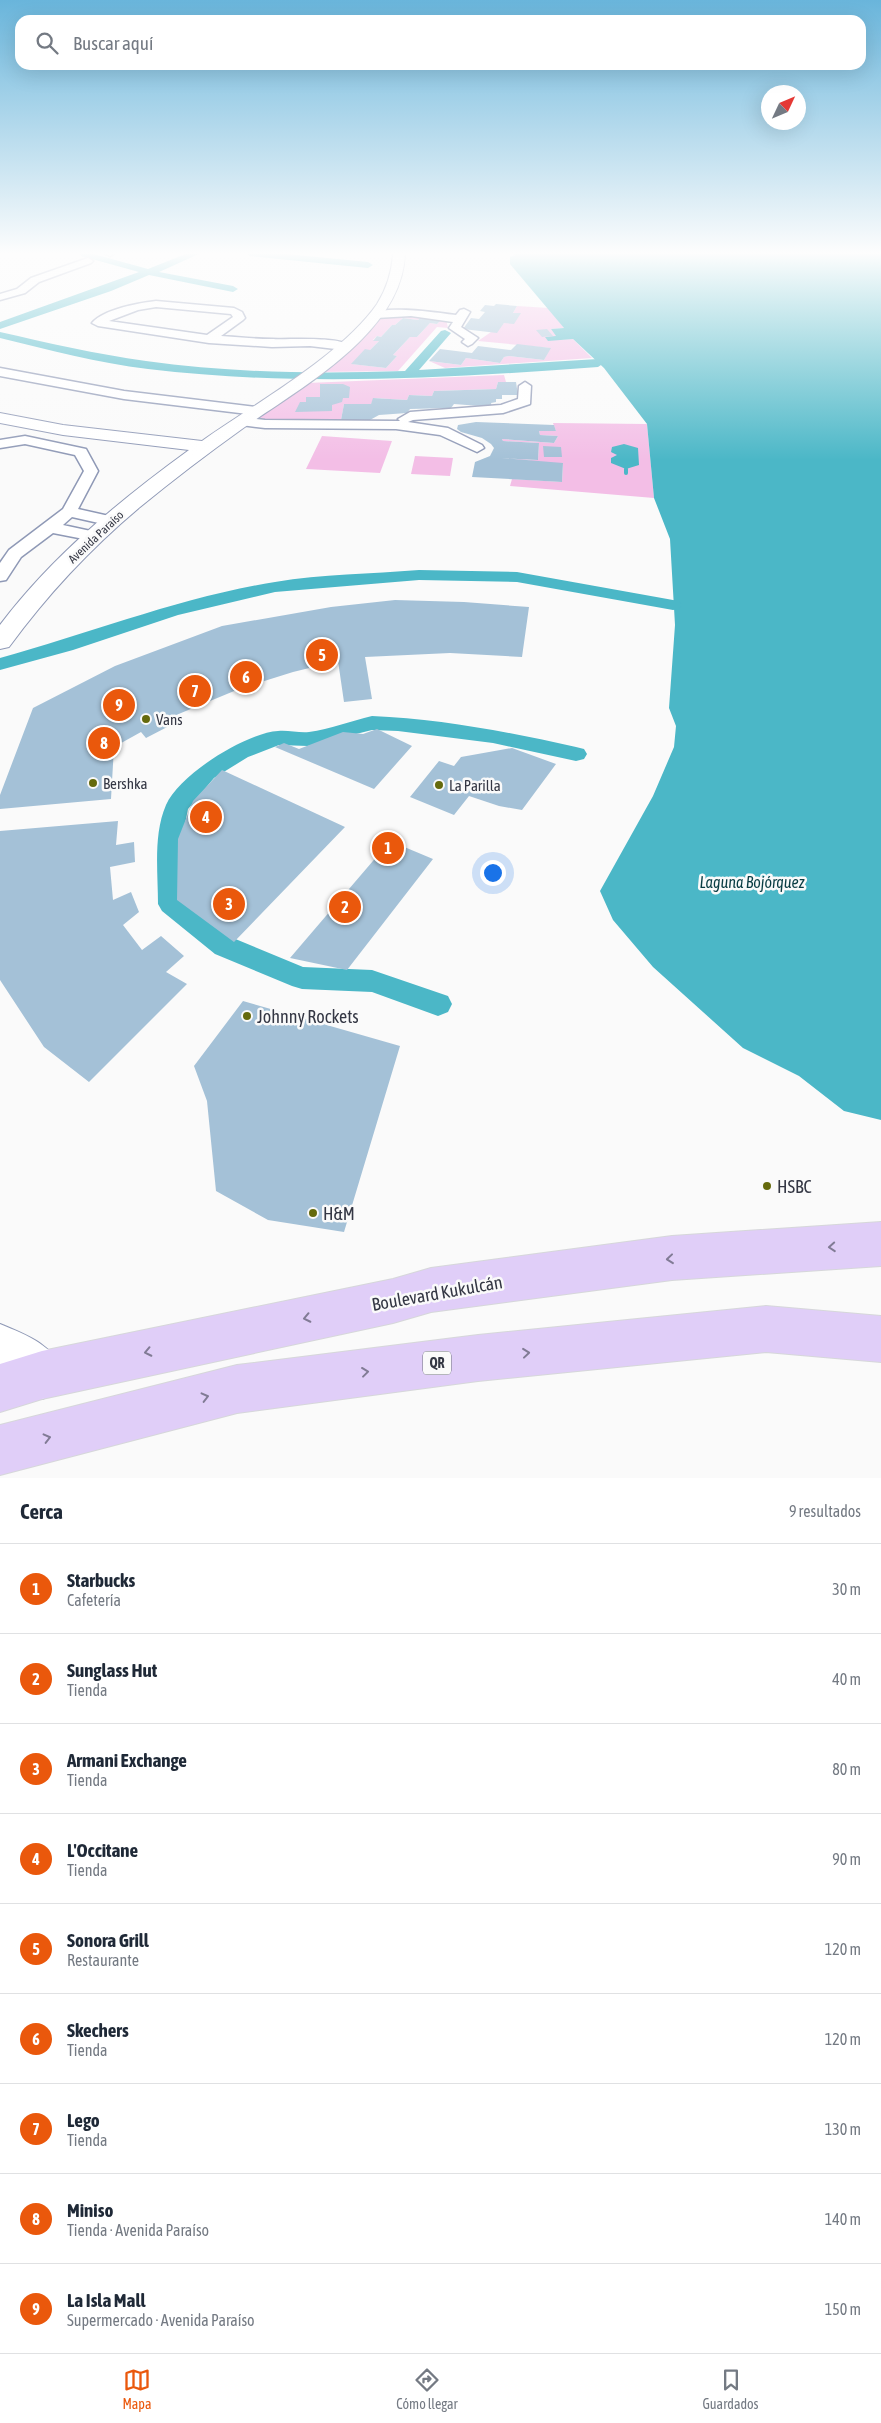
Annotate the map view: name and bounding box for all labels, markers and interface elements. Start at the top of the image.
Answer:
search box [15,15,866,70]
icon: search [33,29,61,57]
text: Buscar aquí [73,32,153,54]
north arrow [761,85,806,130]
street label: Avenida Paraíso [65,508,127,566]
pin: 5 [306,636,338,674]
pin: 6 [230,658,262,696]
pin: 7 [179,672,211,710]
pin: 9 [103,686,135,724]
place label: Vans [156,711,182,728]
marker: Vans [140,713,152,725]
pin: 8 [88,724,120,762]
place label: Bershka [103,775,148,792]
marker: Bershka [87,777,99,789]
place label: La Parilla [449,777,501,794]
marker: La Parilla [433,779,445,791]
pin: 4 [190,798,222,836]
pin: 1 [372,829,404,867]
your location [480,860,506,886]
water label: Laguna Bojórquez [699,873,805,892]
pin: 3 [213,885,245,923]
pin: 2 [329,888,361,926]
place label: Johnny Rockets [257,1006,359,1027]
marker: Johnny Rockets [241,1010,253,1022]
place label: HSBC [777,1176,812,1197]
marker: HSBC [761,1180,773,1192]
place label: H&M [323,1203,355,1224]
marker: H&M [307,1207,319,1219]
one-way arrow [828,1242,836,1253]
one-way arrow [666,1253,674,1264]
street label: Boulevard Kukulcán [370,1271,504,1315]
one-way arrow [302,1313,311,1323]
one-way arrow [143,1347,152,1357]
one-way arrow [523,1348,531,1359]
road number: QR [423,1352,451,1375]
one-way arrow [361,1367,369,1378]
one-way arrow [200,1392,209,1403]
one-way arrow [43,1433,51,1443]
text: Cerca [20,1499,63,1523]
text: 9 resultados [789,1502,861,1520]
text: Starbucks [67,1569,135,1591]
text: 1 [32,1580,40,1598]
text: 30 m [832,1580,861,1598]
text: Cafetería [67,1591,121,1609]
text: Sunglass Hut [67,1659,157,1681]
text: 2 [32,1670,40,1688]
text: 40 m [832,1670,861,1688]
text: Tienda [67,1681,107,1699]
text: Armani Exchange [67,1749,187,1771]
text: 3 [32,1760,40,1778]
text: 80 m [832,1760,861,1778]
text: Tienda [67,1771,107,1789]
text: L'Occitane [67,1839,138,1861]
text: 4 [32,1850,40,1868]
text: 90 m [832,1850,861,1868]
text: Tienda [67,1861,107,1879]
text: Sonora Grill [67,1929,149,1951]
text: 5 [32,1940,40,1958]
text: 120 m [825,1940,861,1958]
text: Restaurante [67,1951,139,1969]
text: Skechers [67,2019,129,2041]
text: 6 [32,2030,40,2048]
text: 120 m [825,2030,861,2048]
text: Tienda [67,2041,107,2059]
text: Lego [67,2109,100,2131]
text: 7 [32,2120,40,2138]
text: 130 m [825,2120,861,2138]
text: Tienda [67,2131,107,2149]
text: Miniso [67,2199,113,2221]
text: 8 [32,2210,40,2228]
text: 140 m [825,2210,861,2228]
text: Tienda · Avenida Paraíso [67,2221,209,2239]
text: La Isla Mall [67,2289,145,2311]
text: 9 [32,2300,40,2318]
text: 150 m [825,2300,861,2318]
text: Supermercado · Avenida Paraíso [67,2311,255,2329]
tab: Mapa [122,2366,151,2412]
tab: Cómo llegar [396,2366,458,2412]
tab: Guardados [702,2366,759,2412]

